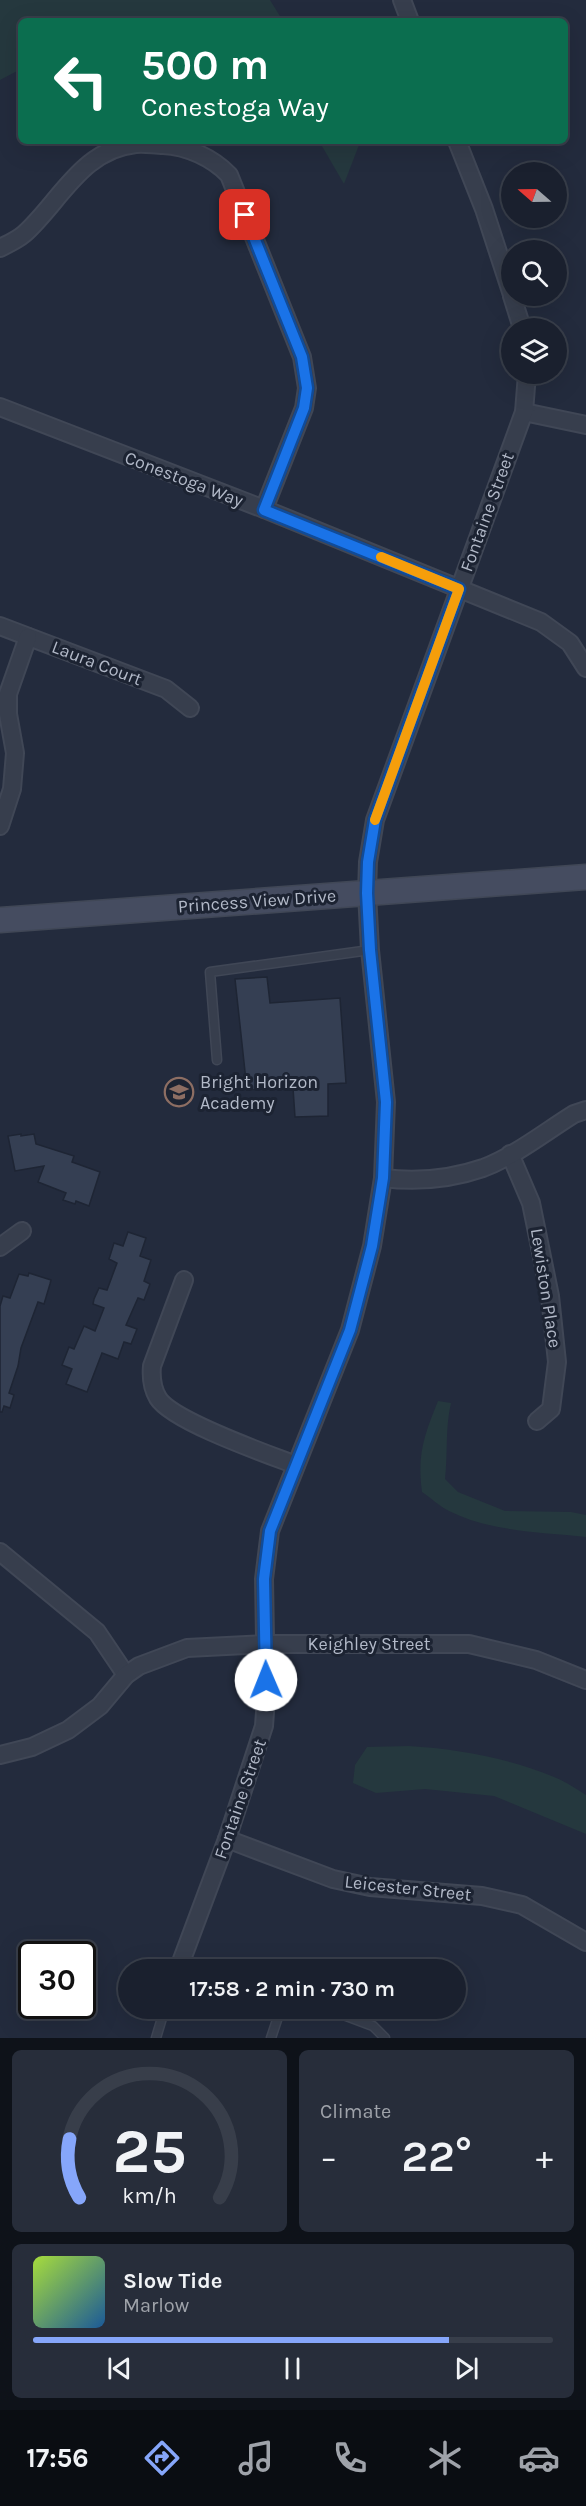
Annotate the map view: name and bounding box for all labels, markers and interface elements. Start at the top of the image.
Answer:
text: 500 m [141,40,269,90]
icon: left [42,42,120,120]
text: Conestoga Way [141,91,329,123]
north arrow [501,162,567,228]
map controls [501,162,567,384]
pin [219,189,270,240]
icon: arrive [228,198,261,231]
button: search [501,240,567,306]
button: layers [501,318,567,384]
street label: Conestoga Way [122,446,247,512]
street label: Fontaine Street [455,449,519,575]
street label: Laura Court [49,636,145,690]
street label: Princess View Drive [177,884,337,918]
place label: Bright Horizon Academy [200,1071,318,1114]
school or university icon: Bright Horizon Academy [163,1076,195,1108]
street label: Lewiston Place [526,1227,566,1349]
street label: Keighley Street [308,1633,431,1655]
position arrow [234,1648,298,1712]
street label: Fontaine Street [209,1736,271,1862]
street label: Leicester Street [344,1870,473,1906]
speed limit sign: 30 [18,1941,96,2019]
text: 17:58 · 2 min · 730 m [189,1976,395,2002]
text: Climate [320,2100,391,2123]
text: 25 [112,2115,187,2188]
text: 22° [401,2130,472,2182]
text: − [320,2138,337,2176]
text: + [536,2138,553,2176]
text: km/h [122,2183,177,2208]
text: Slow Tide [123,2268,223,2294]
text: Marlow [123,2294,189,2317]
icon: previous [103,2352,136,2385]
icon: pause [276,2352,309,2385]
icon: next [450,2352,483,2385]
icon: directions [141,2437,183,2479]
icon: music [235,2437,277,2479]
icon: phone [329,2437,371,2479]
icon: climate [424,2437,466,2479]
icon: car [518,2437,560,2479]
text: 17:56 [26,2442,89,2474]

